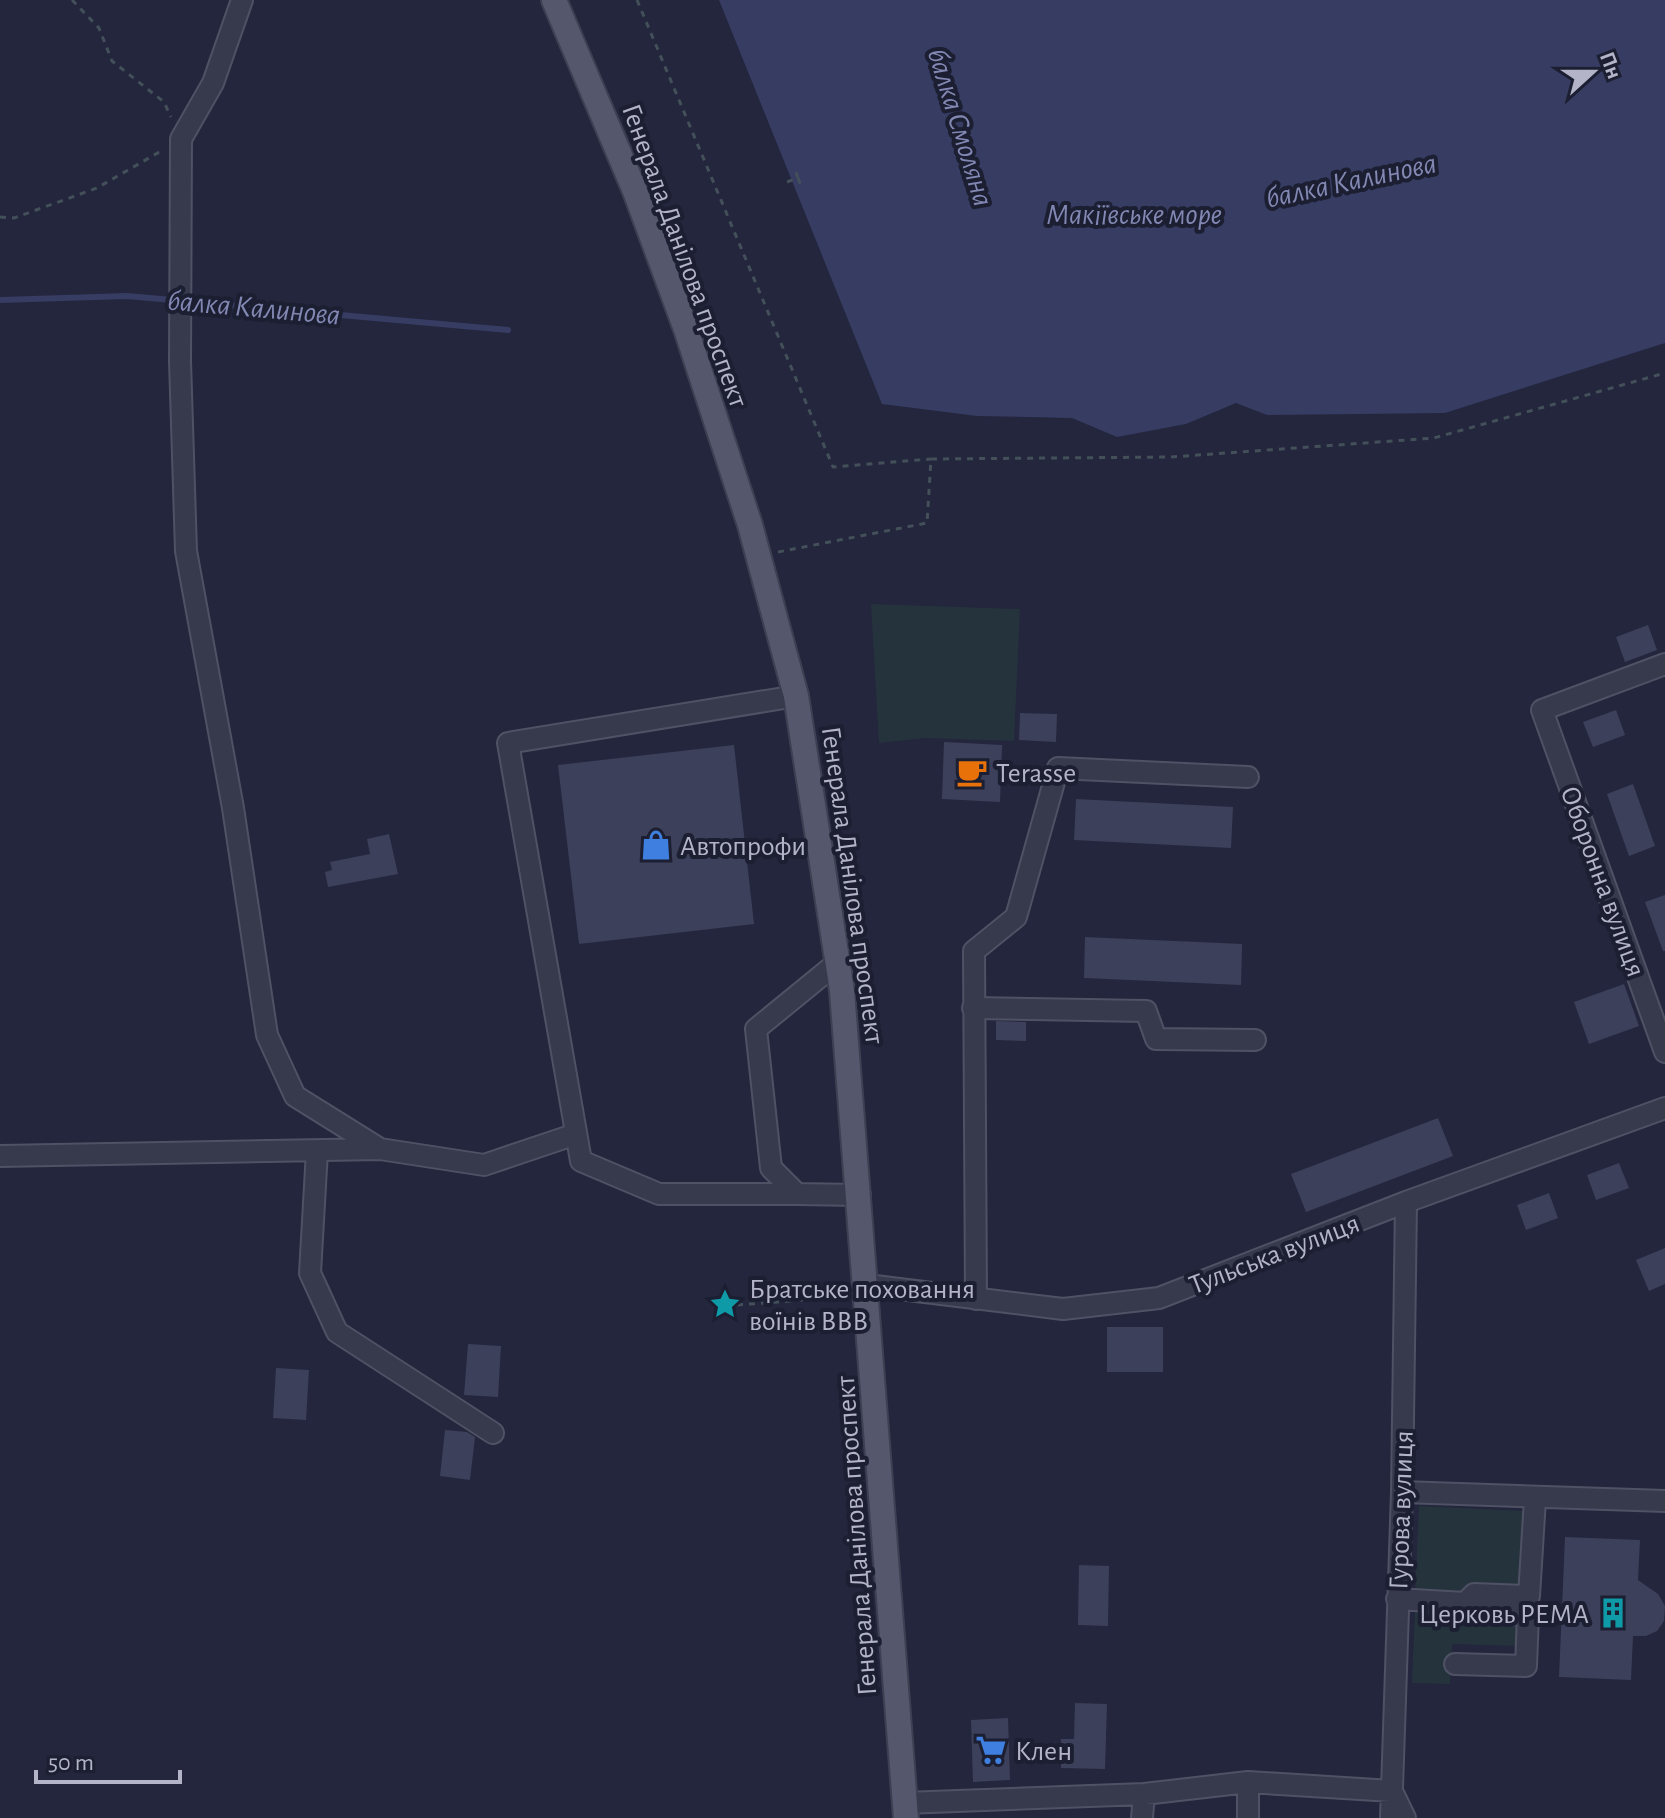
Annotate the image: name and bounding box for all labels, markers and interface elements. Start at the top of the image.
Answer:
north arrow [1553,32,1633,112]
water label: балка Смоляна [922,45,998,210]
text: Пн [1596,49,1626,82]
street label: Генерала Данілова проспект [616,100,752,412]
water label: балка Калинова [1263,148,1439,214]
water label: Макіївське море [1046,200,1222,230]
water label: балка Калинова [166,286,342,330]
street label: Генерала Данілова проспект [816,725,888,1047]
cafe icon: Terasse [955,755,989,789]
place label: Terasse [996,760,1076,788]
street label: Оборонна вулиця [1555,783,1650,981]
shop icon: Автопрофи [639,828,673,862]
place label: Автопрофи [680,833,806,861]
street label: Тульська вулиця [1186,1210,1363,1300]
place label: Братське поховання воїнів ВВВ [749,1276,975,1336]
place icon: Братське поховання воїнів ВВВ [708,1287,742,1321]
street label: Генерала Данілова проспект [832,1374,882,1697]
street label: Гурова вулиця [1385,1430,1419,1590]
building icon: Церковь РЕМА [1596,1596,1630,1630]
place label: Церковь РЕМА [1419,1601,1589,1629]
supermarket icon: Клен [974,1733,1008,1767]
scale bar [36,1734,180,1784]
place label: Клен [1015,1738,1072,1766]
text: 50 m [48,1751,94,1775]

